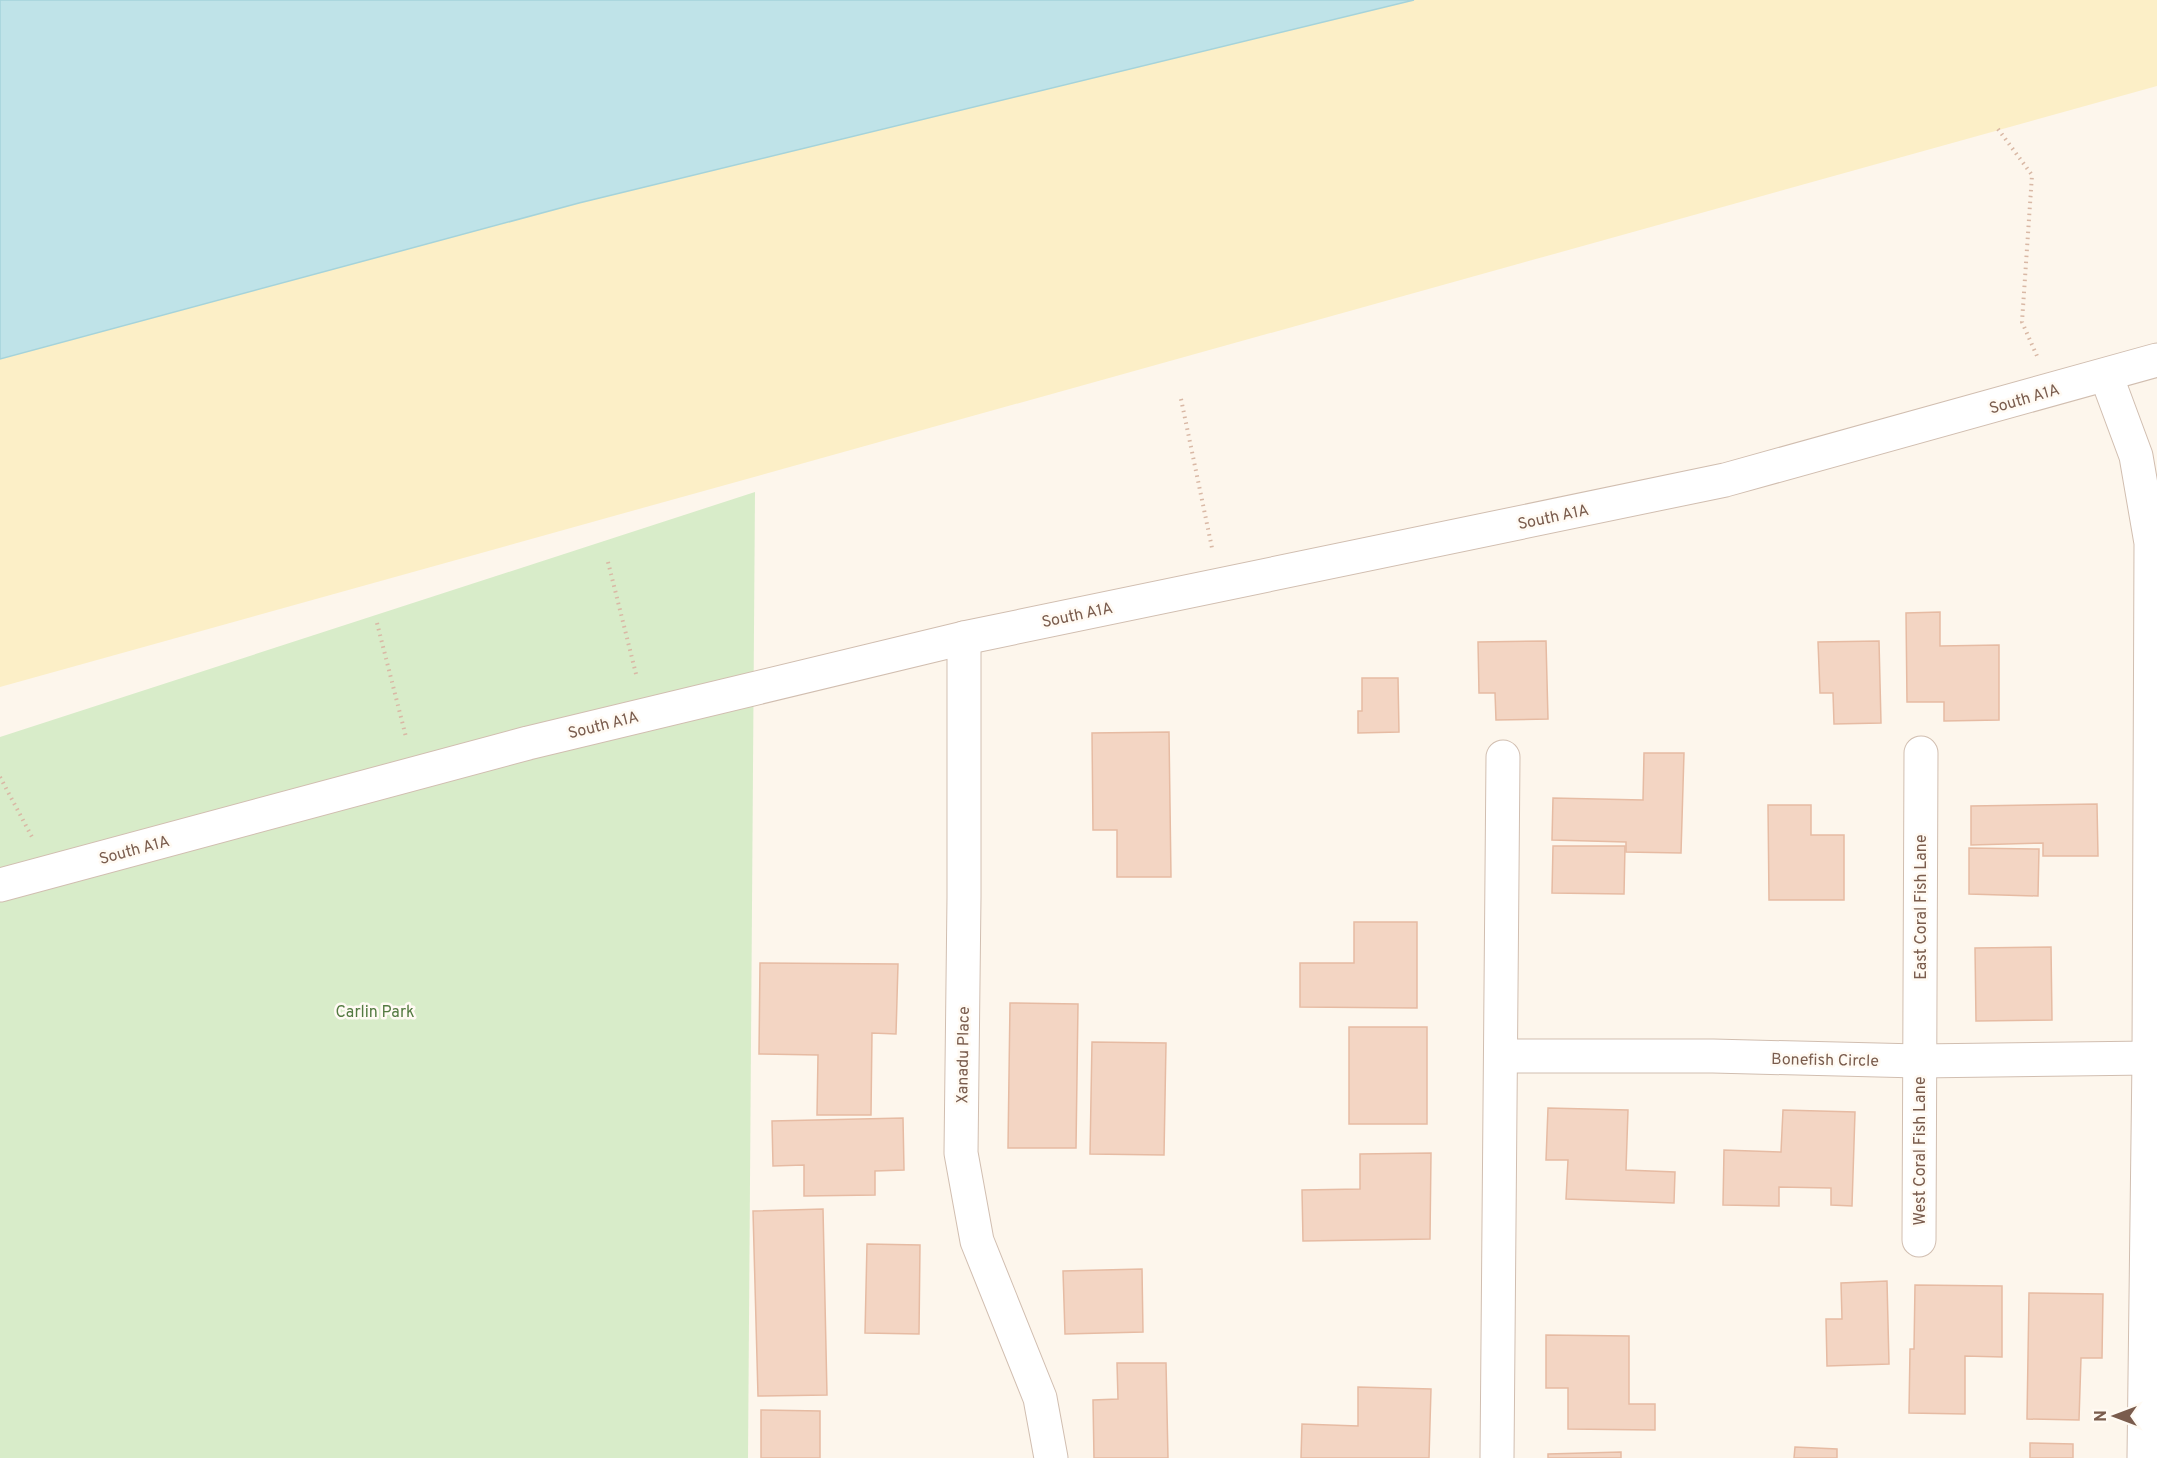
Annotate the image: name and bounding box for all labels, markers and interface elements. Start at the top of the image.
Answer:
street label: South A1A [1987,380,2062,419]
street label: South A1A [1516,501,1591,535]
street label: South A1A [1040,599,1115,633]
street label: South A1A [566,707,641,744]
street label: South A1A [97,832,172,870]
street label: East Coral Fish Lane [1912,834,1932,980]
park label: Carlin Park [335,1003,415,1023]
street label: Xanadu Place [953,1006,975,1104]
street label: Bonefish Circle [1771,1050,1879,1072]
street label: West Coral Fish Lane [1911,1076,1931,1226]
north arrow [2085,1386,2145,1446]
text: N [2092,1410,2112,1422]

